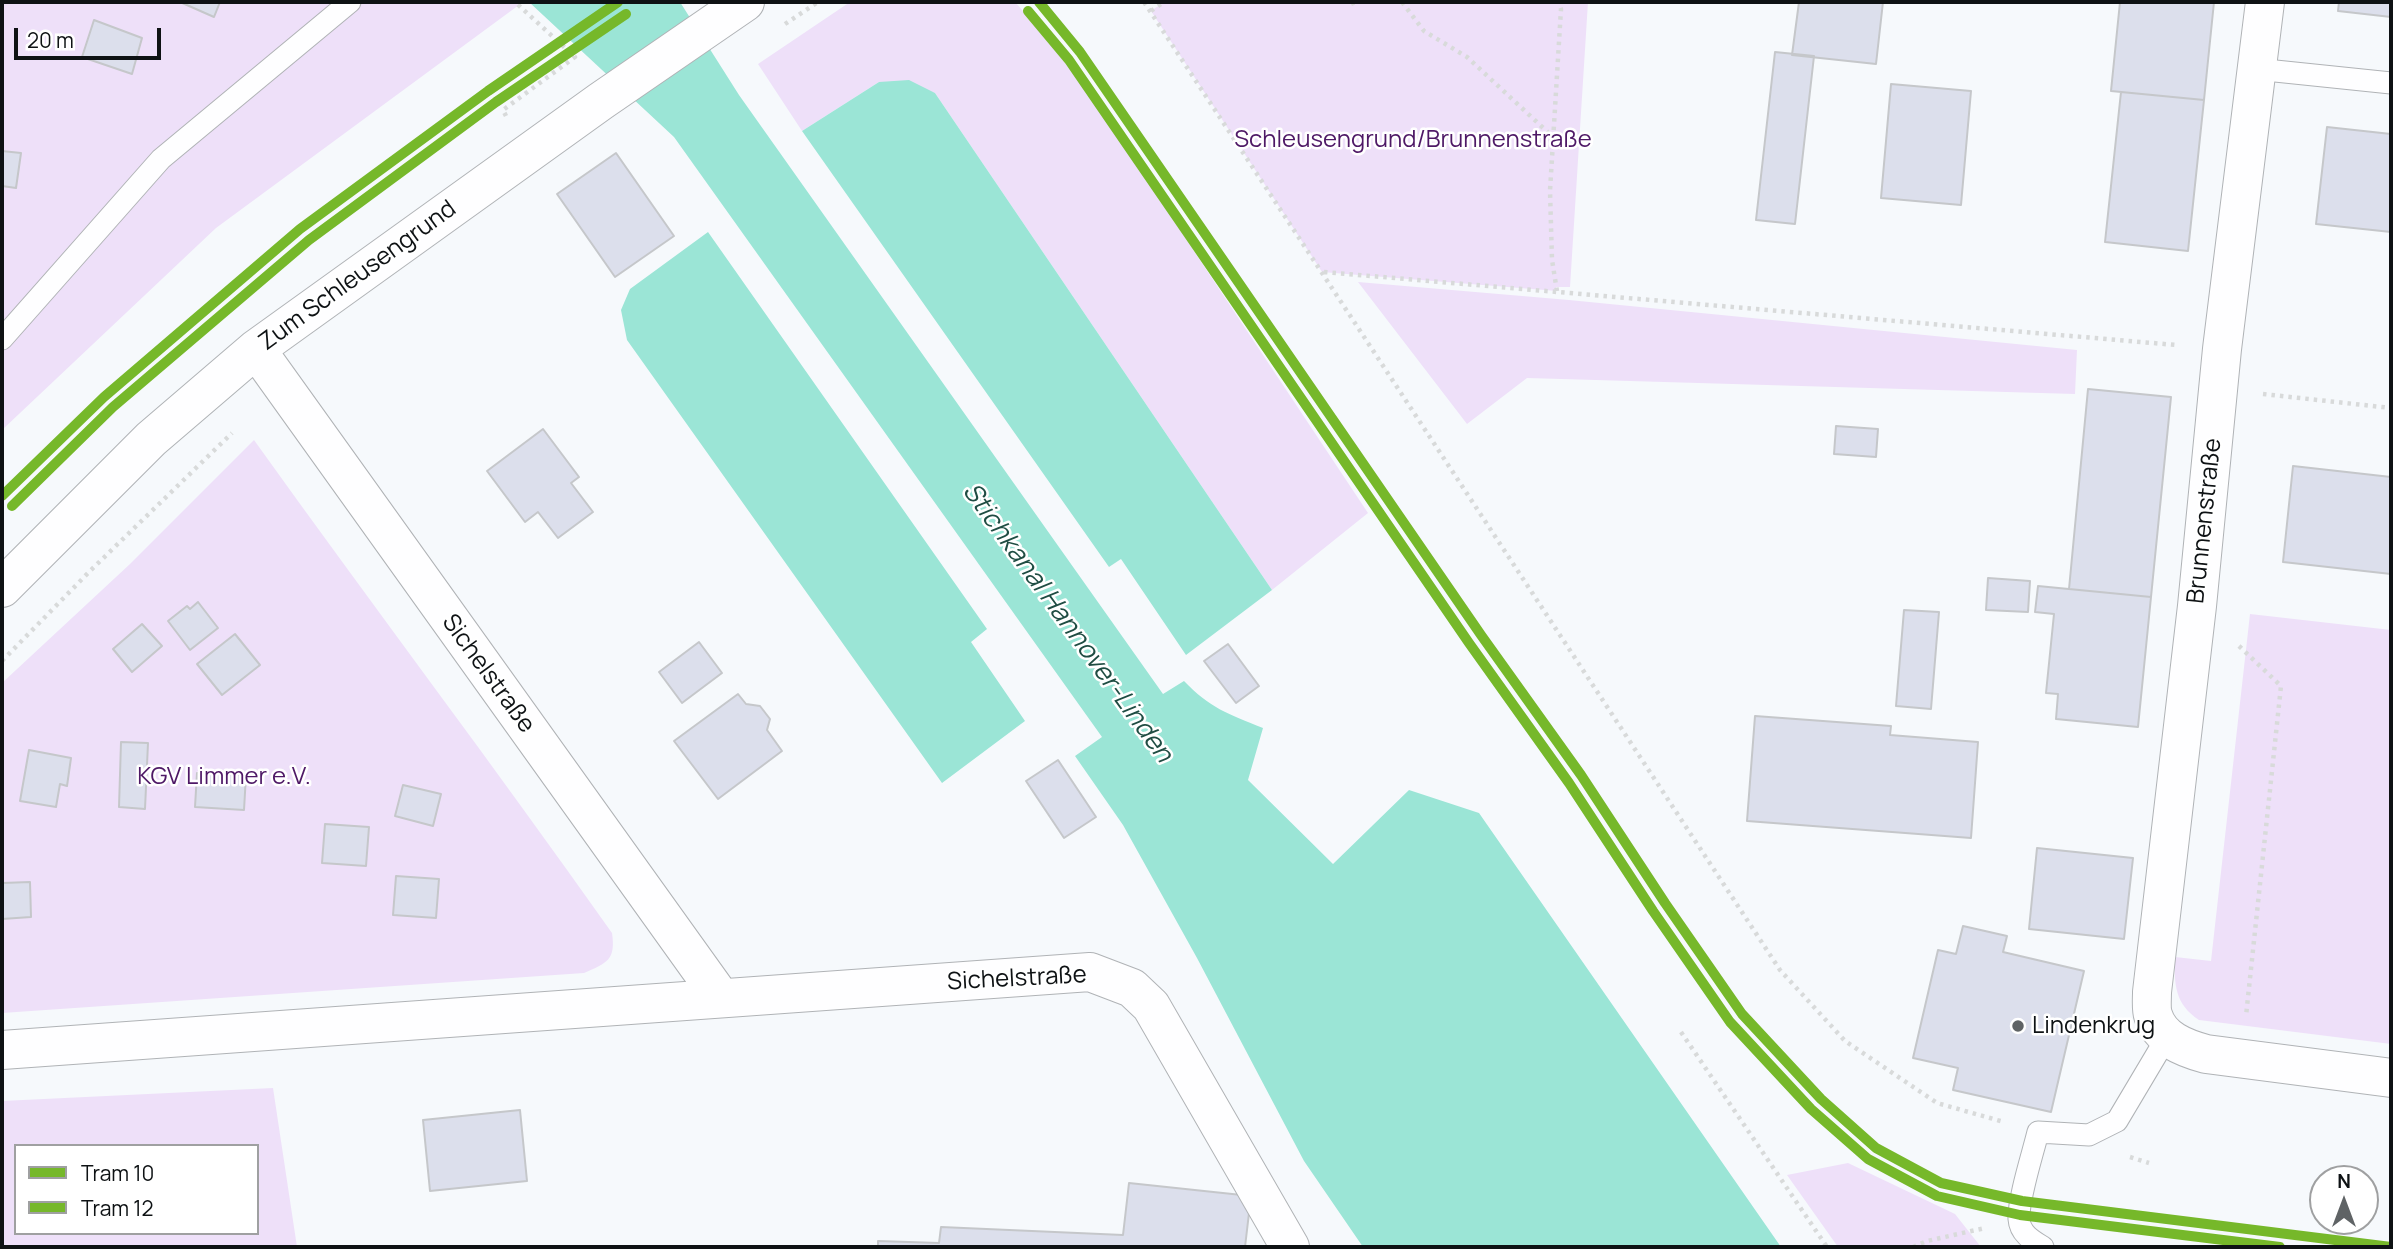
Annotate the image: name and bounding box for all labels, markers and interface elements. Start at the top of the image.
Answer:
scale bar [18,14,164,58]
text: 20 m [27,26,74,54]
park label: Schleusengrund/Brunnenstraße [1234,126,1592,154]
street label: Zum Schleusengrund [254,195,462,357]
street label: Brunnenstraße [2182,437,2228,605]
water label: Stichkanal Hannover-Linden [955,477,1179,769]
street label: Sichelstraße [435,609,541,739]
park label: KGV Limmer e.V. [137,763,311,791]
street label: Sichelstraße [947,961,1087,997]
place label: Lindenkrug [2032,1012,2155,1040]
marker: Lindenkrug [2010,1018,2026,1034]
legend [14,1144,259,1235]
text: Tram 10 [81,1159,154,1187]
north arrow [2309,1165,2379,1235]
text: N [2337,1168,2351,1194]
text: Tram 12 [81,1194,153,1222]

